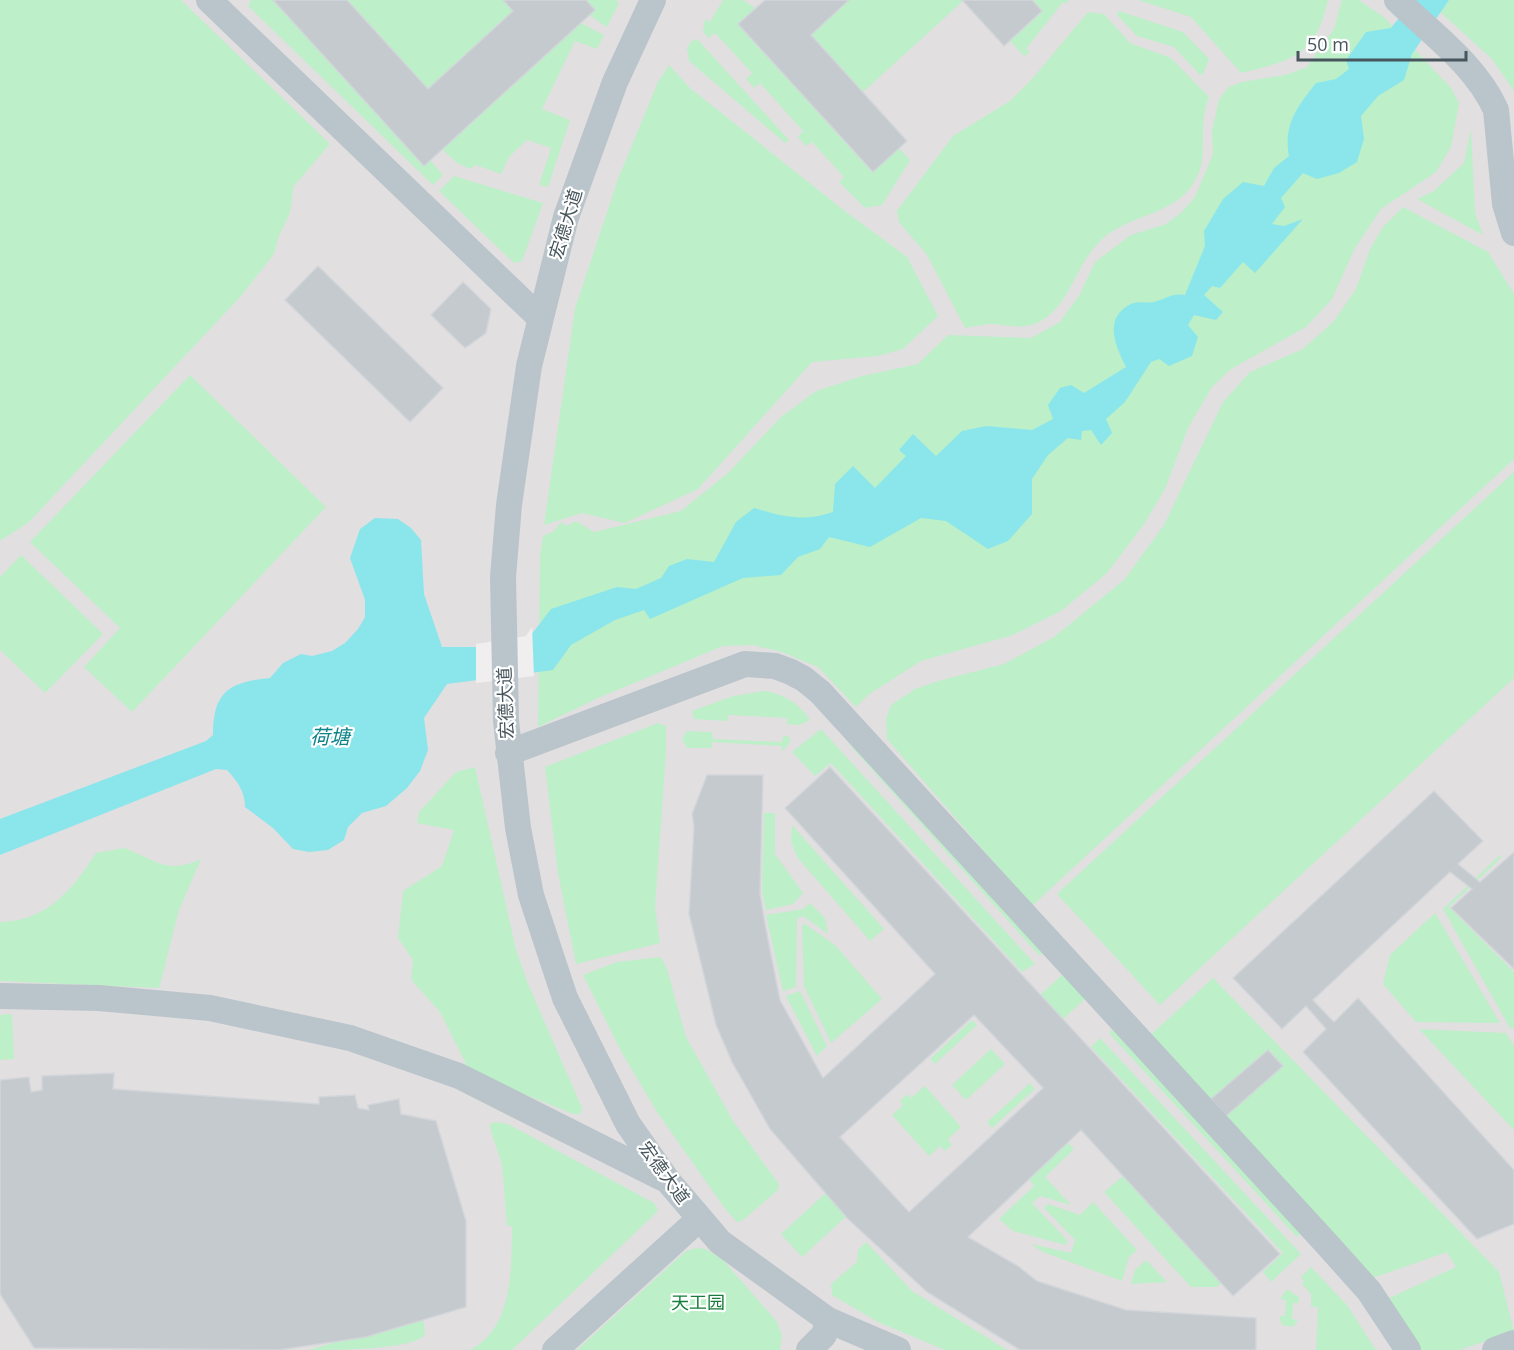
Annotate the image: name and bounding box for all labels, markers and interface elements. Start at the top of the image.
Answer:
scale bar [1298,24,1466,62]
text: 50 m [1307,32,1349,56]
street label: 宏德大道 [543,186,587,262]
street label: 宏德大道 [492,667,518,739]
water label: 荷塘 [310,723,353,750]
street label: 宏德大道 [634,1136,696,1209]
park label: 天工园 [671,1290,725,1314]

